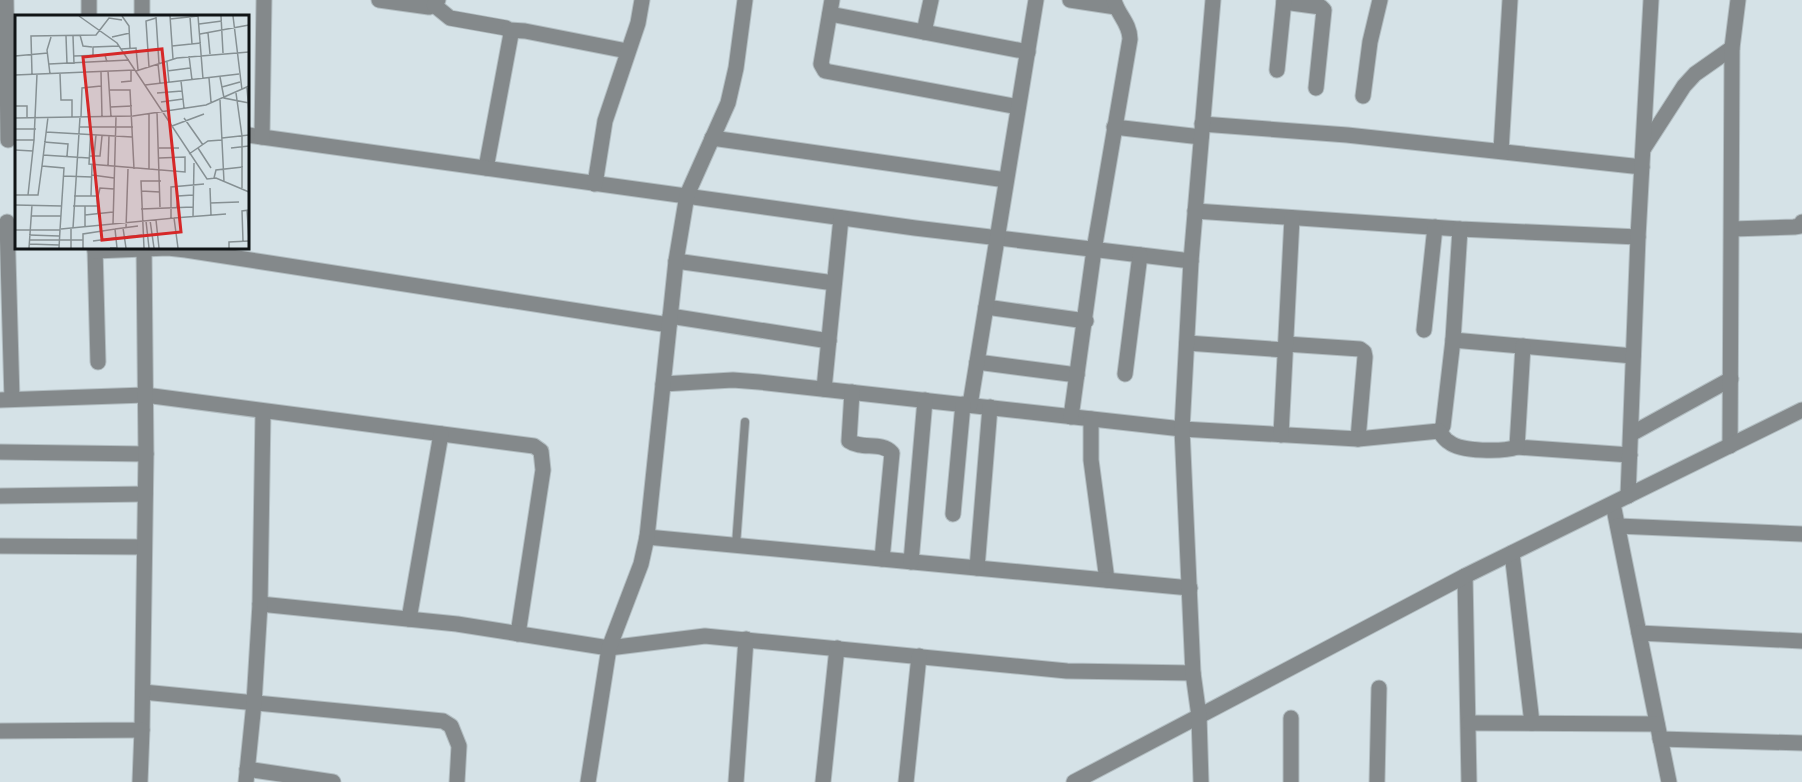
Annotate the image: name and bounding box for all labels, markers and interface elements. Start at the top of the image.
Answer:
inset map [15,15,249,249]

